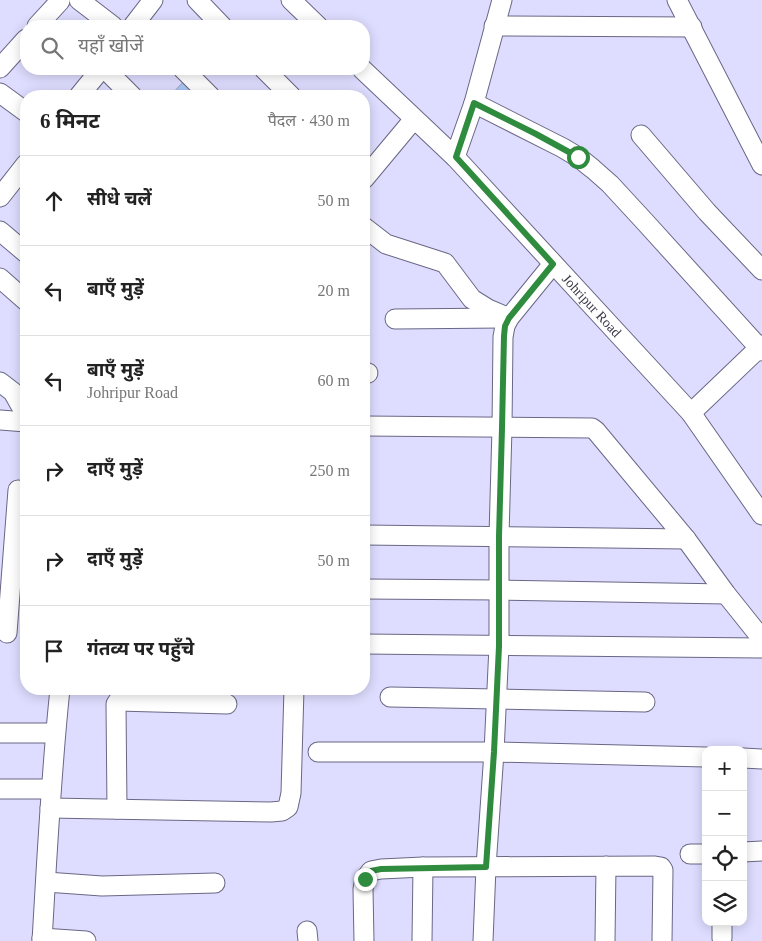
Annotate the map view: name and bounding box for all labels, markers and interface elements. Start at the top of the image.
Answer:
search box [20,20,370,75]
icon: search [38,34,66,62]
text: यहाँ खोजें [78,35,143,56]
text: 6 मिनट [40,109,100,133]
text: पैदल · 430 m [268,112,350,129]
route start [567,146,590,169]
icon: ahead [40,187,68,215]
text: सीधे चलें [87,188,152,209]
text: 50 m [318,192,350,209]
street label: Johripur Road [559,271,624,340]
icon: left [40,277,68,305]
text: बाएँ मुड़ें [87,278,144,299]
text: 20 m [318,282,350,299]
text: बाएँ मुड़ें [87,359,144,380]
icon: left [40,367,68,395]
text: 60 m [318,372,350,389]
text: Johripur Road [87,384,178,401]
icon: right [40,457,68,485]
text: दाएँ मुड़ें [87,458,143,479]
text: 250 m [310,462,350,479]
icon: right [40,547,68,575]
text: दाएँ मुड़ें [87,548,143,569]
text: 50 m [318,552,350,569]
icon: arrive [40,637,68,665]
text: गंतव्य पर पहुँचे [87,638,194,659]
map controls [702,746,747,926]
button: + [702,746,747,791]
button: − [702,791,747,836]
button: locate [702,836,747,881]
route end [354,868,377,891]
button: layers [702,881,747,926]

